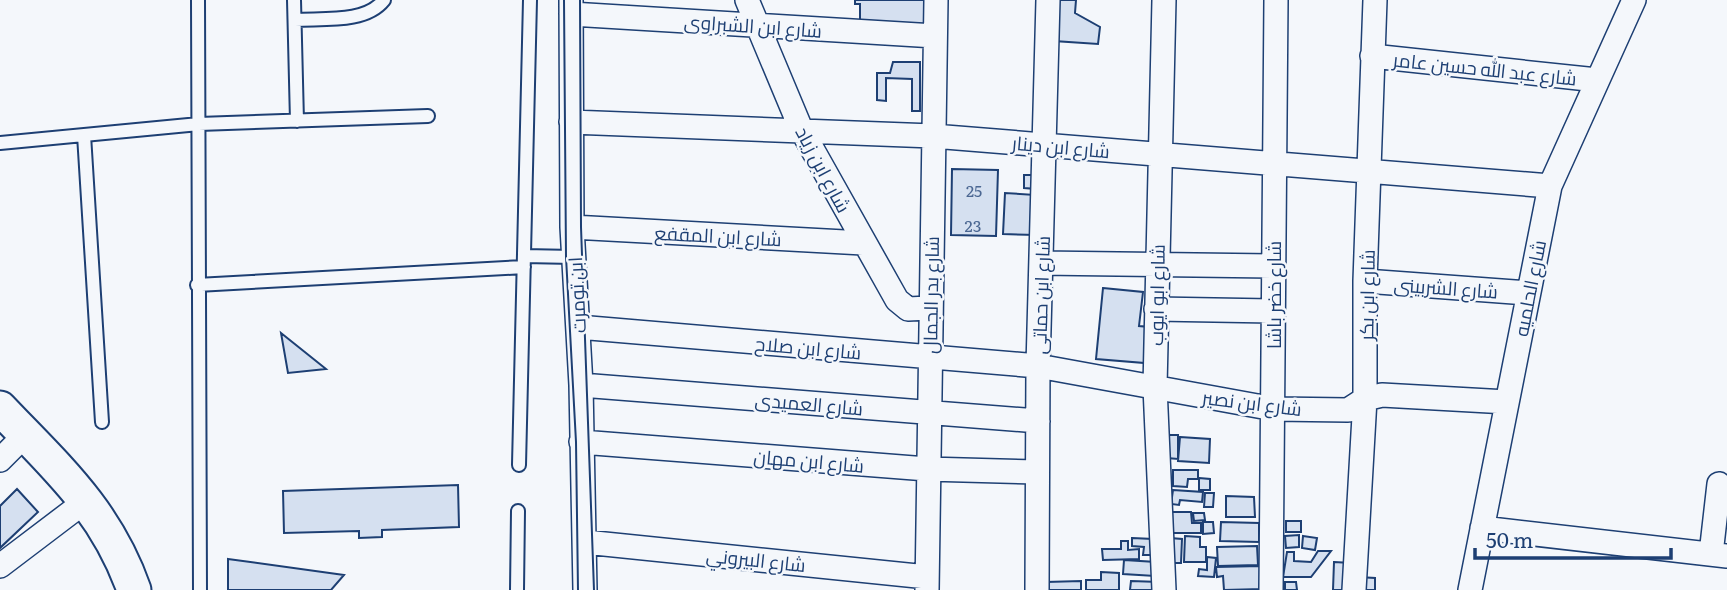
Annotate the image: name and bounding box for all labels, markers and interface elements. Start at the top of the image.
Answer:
street label: شارع ابن الشبراوى [683,6,823,45]
street label: شارع عبد الله حسين عامر [1391,44,1578,93]
street label: شارع ابن زياد [789,121,858,218]
street label: شارع ابن دينار [1010,128,1111,165]
house number: 25 [966,178,982,202]
house number: 23 [965,213,981,237]
street label: شارع ابن المقفع [654,218,782,253]
street label: شارع ابن حماتى [1024,235,1057,355]
street label: شارع بدر الجمال [915,236,946,354]
street label: شارع الحلميه [1506,237,1553,339]
street label: شارع خضر باشا [1259,241,1288,349]
street label: شارع ابو ايوب [1141,244,1172,346]
street label: شارع ابن بكر [1351,249,1382,342]
street label: ابن تومرت [560,256,592,334]
street label: شارع الشربينى [1393,269,1499,306]
street label: شارع ابن صلاح [753,328,863,367]
street label: شارع ابن نصير [1199,382,1304,423]
street label: شارع العميدى [754,384,864,423]
street label: شارع ابن مهان [752,441,865,480]
scale bar [1475,516,1671,560]
text: 50 m [1486,523,1533,554]
street label: شارع البيروني [705,540,807,580]

